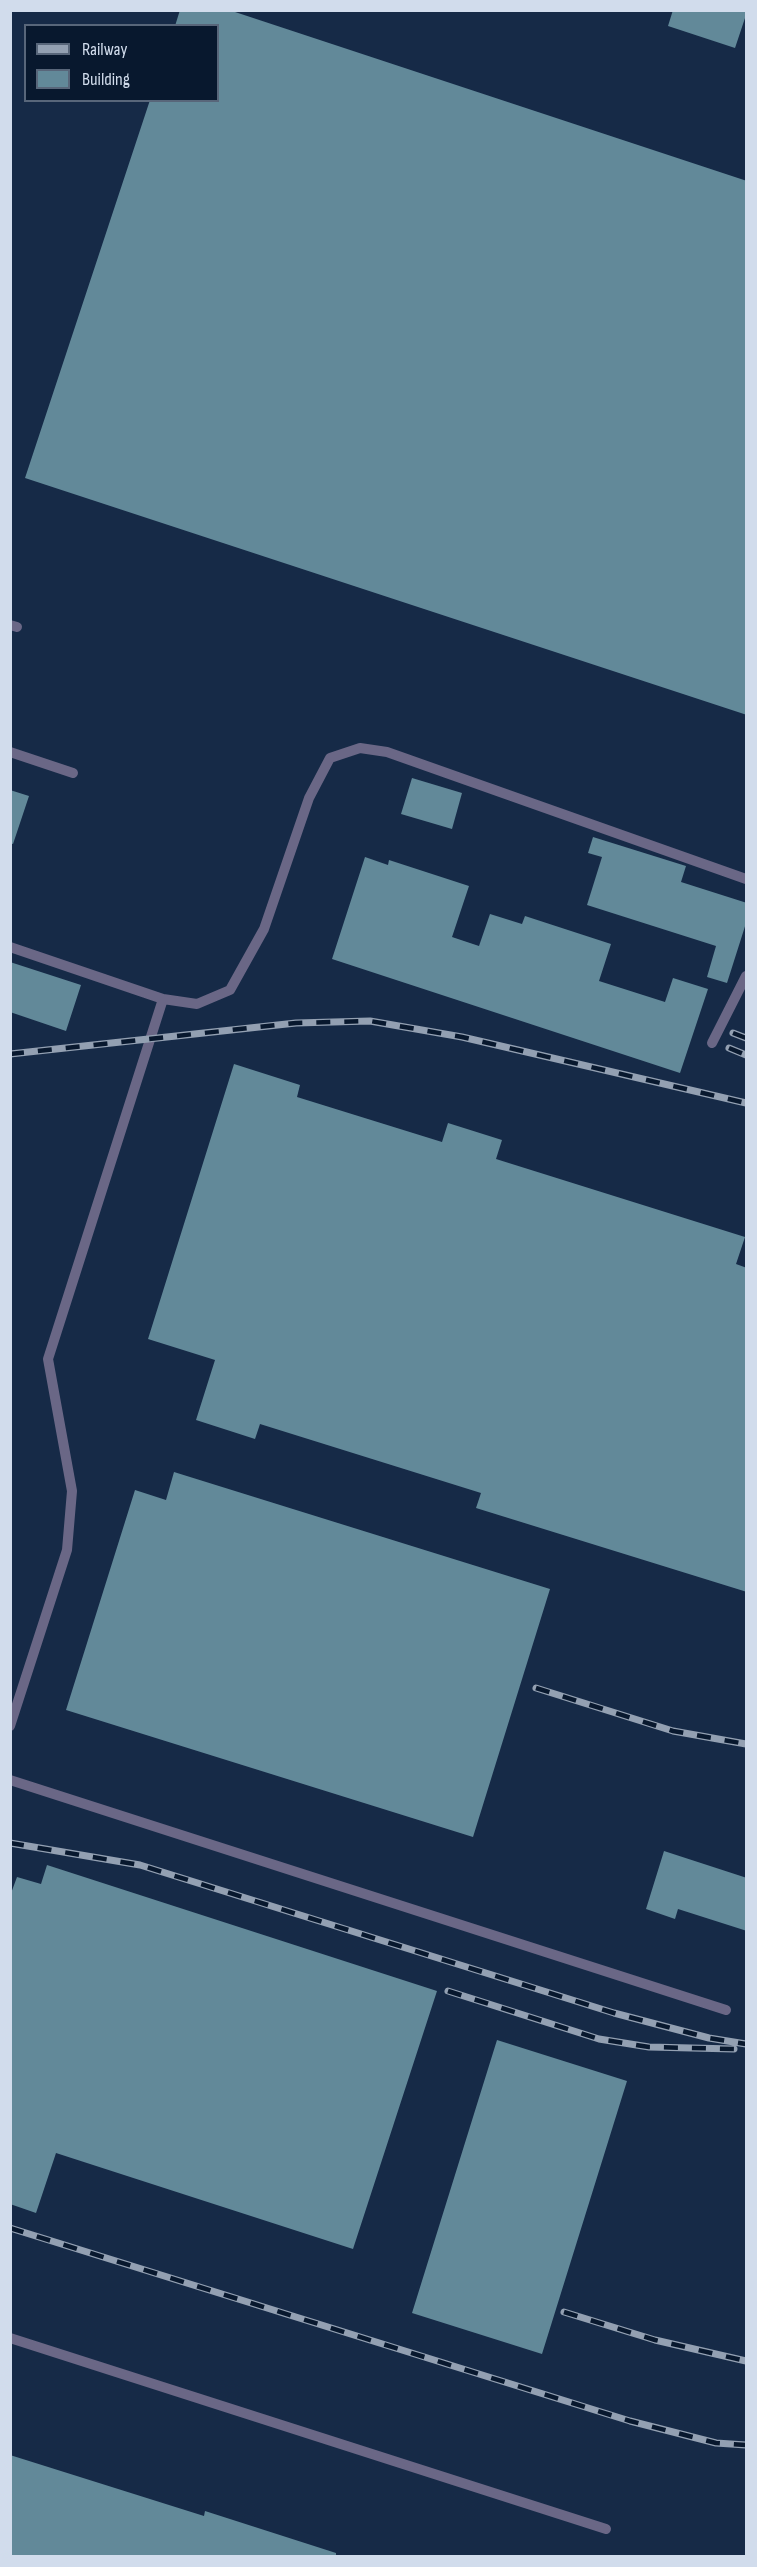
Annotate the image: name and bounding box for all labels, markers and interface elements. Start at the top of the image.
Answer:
legend [24,24,219,102]
text: Railway [82,39,127,60]
text: Building [82,69,130,90]

